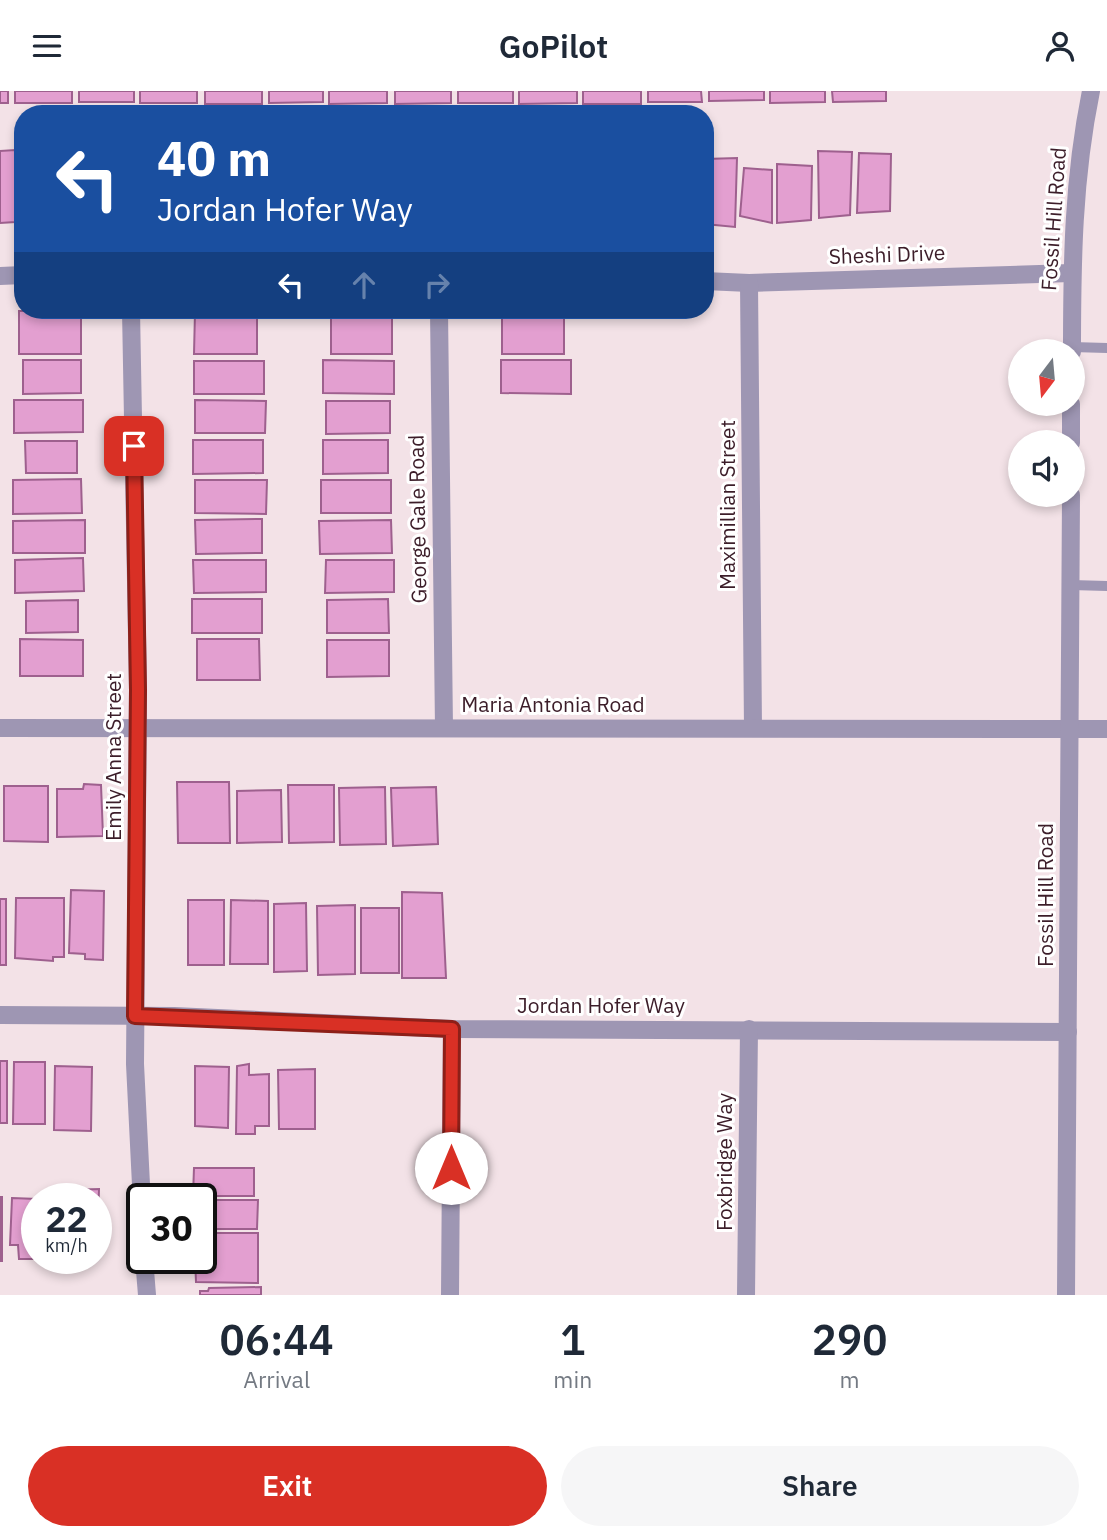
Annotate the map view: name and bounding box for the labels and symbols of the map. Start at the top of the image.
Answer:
street label: Fossil Hill Road [1034,146,1072,292]
street label: Sheshi Drive [828,238,946,270]
north arrow [1008,339,1085,417]
pin [104,416,164,476]
street label: Maximillian Street [713,420,741,590]
street label: George Gale Road [402,434,432,604]
street label: Emily Anna Street [99,673,127,841]
street label: Maria Antonia Road [461,690,645,718]
street label: Fossil Hill Road [1031,823,1059,967]
street label: Jordan Hofer Way [517,991,685,1019]
street label: Foxbridge Way [710,1092,738,1231]
position arrow [414,1131,488,1205]
speed limit sign: 30 [126,1183,217,1274]

